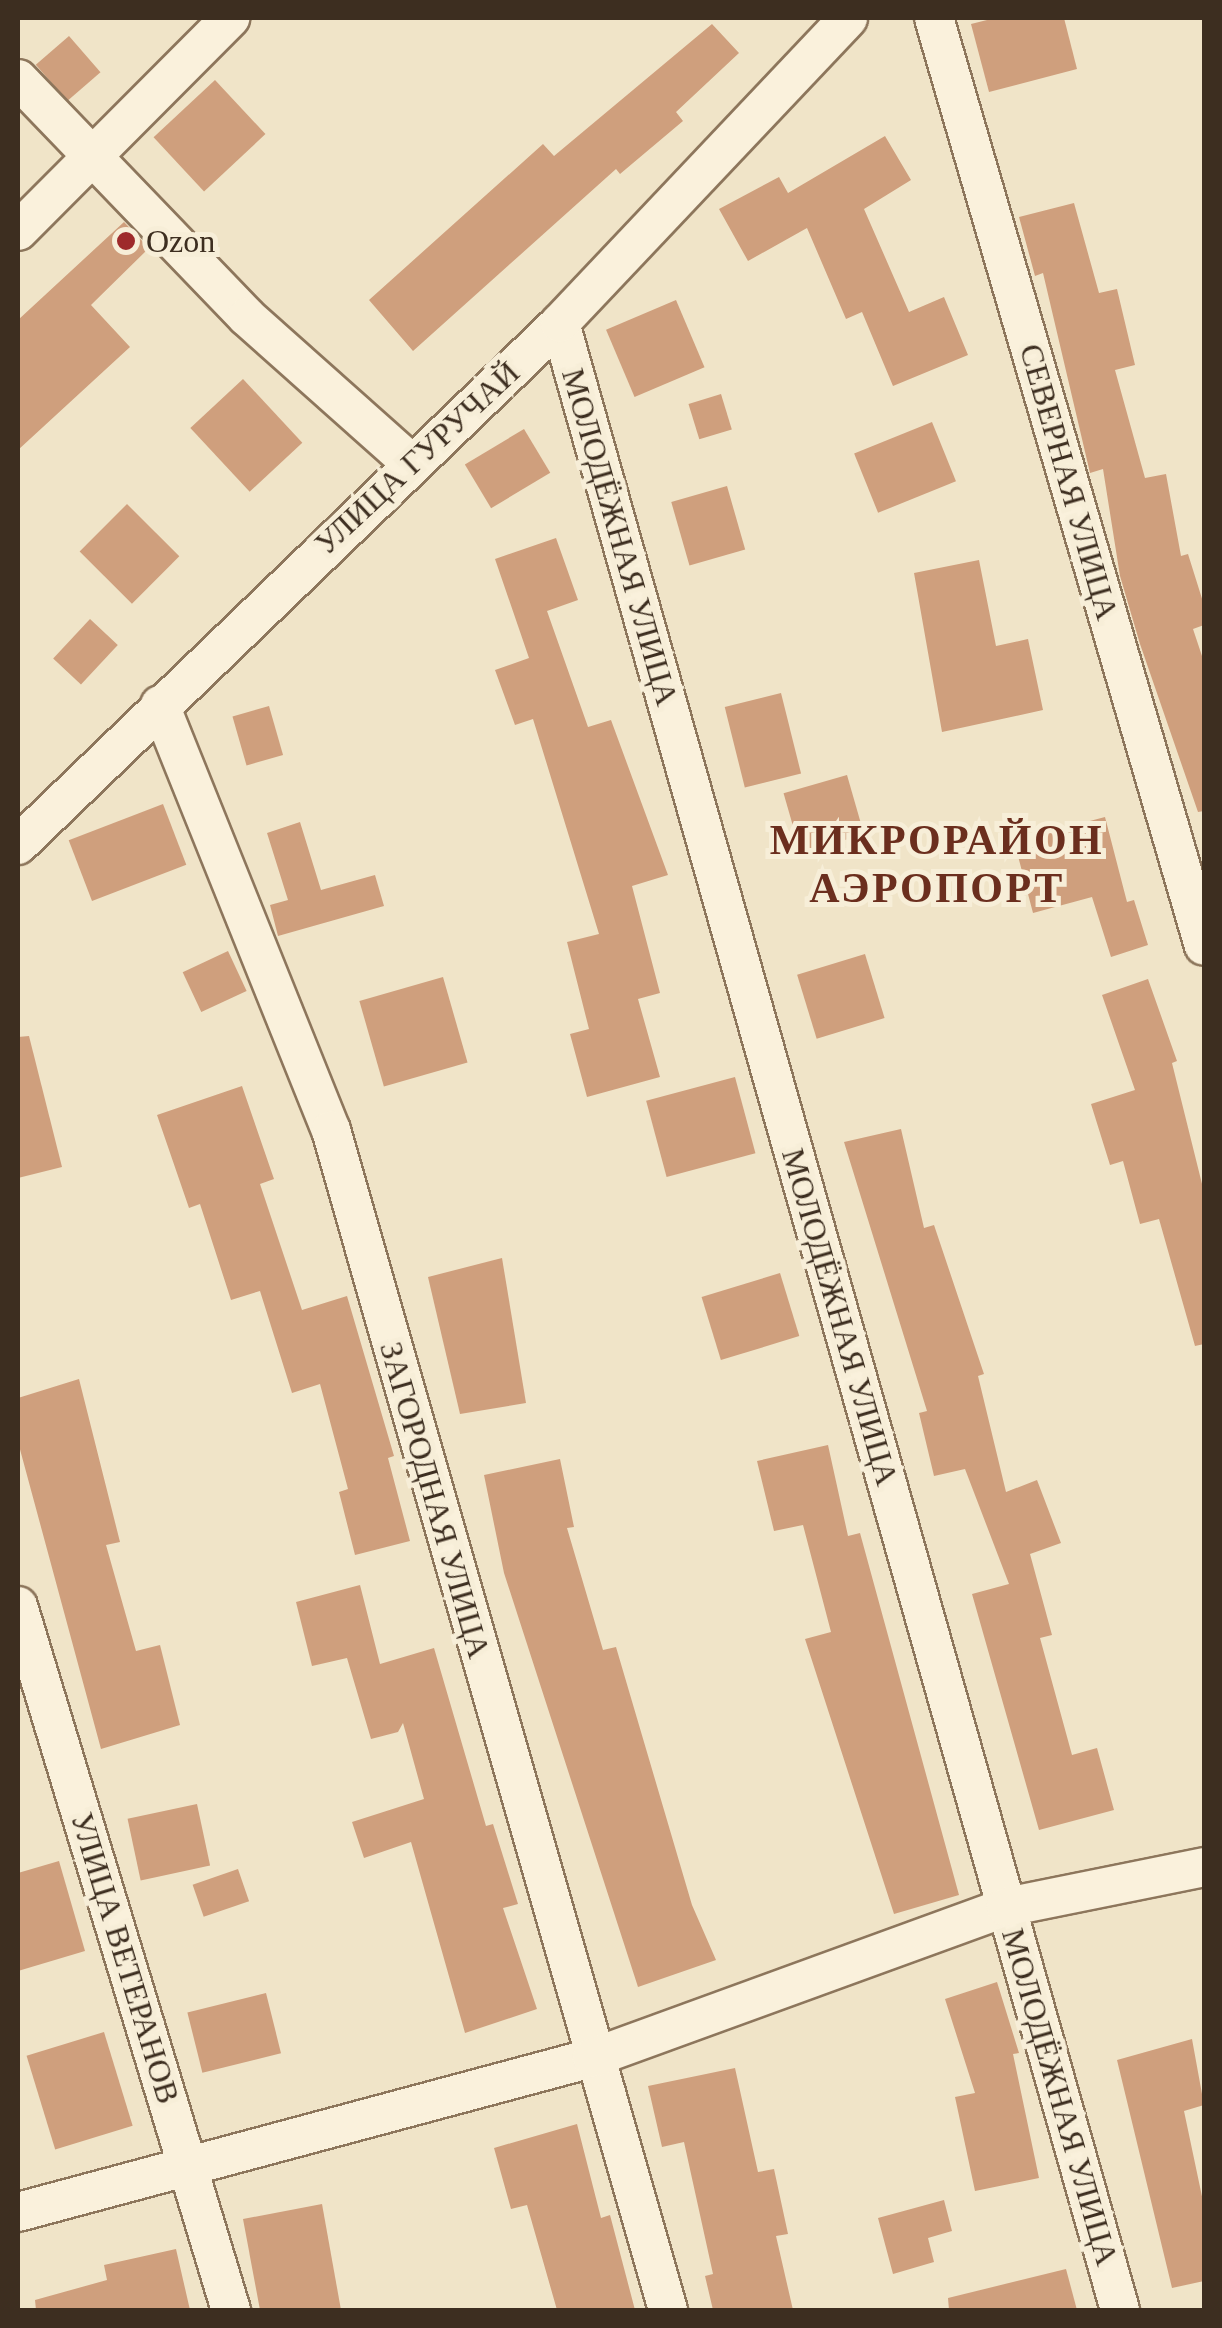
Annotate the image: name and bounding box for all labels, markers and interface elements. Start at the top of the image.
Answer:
place label: Ozon [146,222,215,260]
marker: Ozon [115,230,137,252]
street label: СЕВЕРНАЯ УЛИЦА [1011,340,1127,624]
street label: УЛИЦА ГУРУЧАЙ [307,353,527,563]
street label: МОЛОДЁЖНАЯ УЛИЦА [553,364,687,710]
district label: МИКРОРАЙОН АЭРОПОРТ [770,815,1104,914]
street label: МОЛОДЁЖНАЯ УЛИЦА [773,1144,907,1490]
street label: ЗАГОРОДНАЯ УЛИЦА [371,1337,499,1663]
street label: УЛИЦА ВЕТЕРАНОВ [62,1808,188,2108]
street label: МОЛОДЁЖНАЯ УЛИЦА [993,1924,1127,2270]

